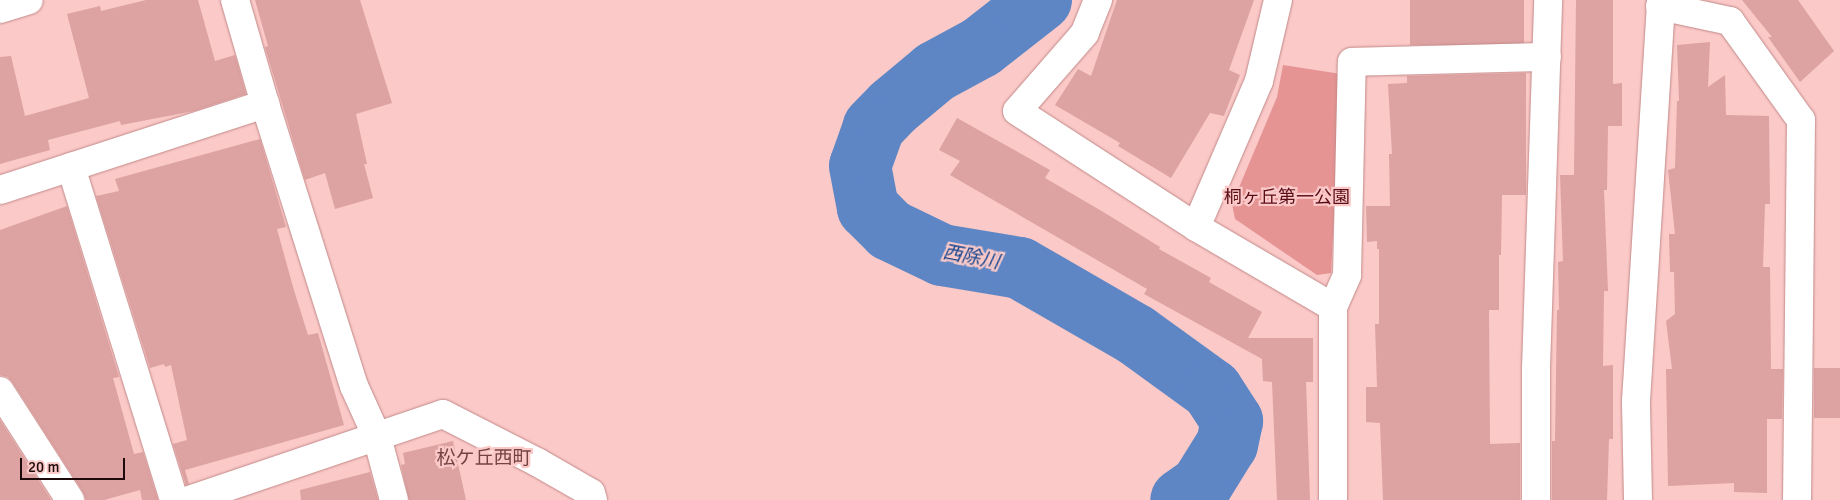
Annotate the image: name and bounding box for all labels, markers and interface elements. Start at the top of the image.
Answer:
park label: 桐ヶ丘第一公園 [1224,186,1350,208]
water label: 西除川 [941,241,1001,275]
scale bar [22,448,128,480]
district label: 松ケ丘西町 [437,448,531,470]
text: 20 m [28,458,59,476]

